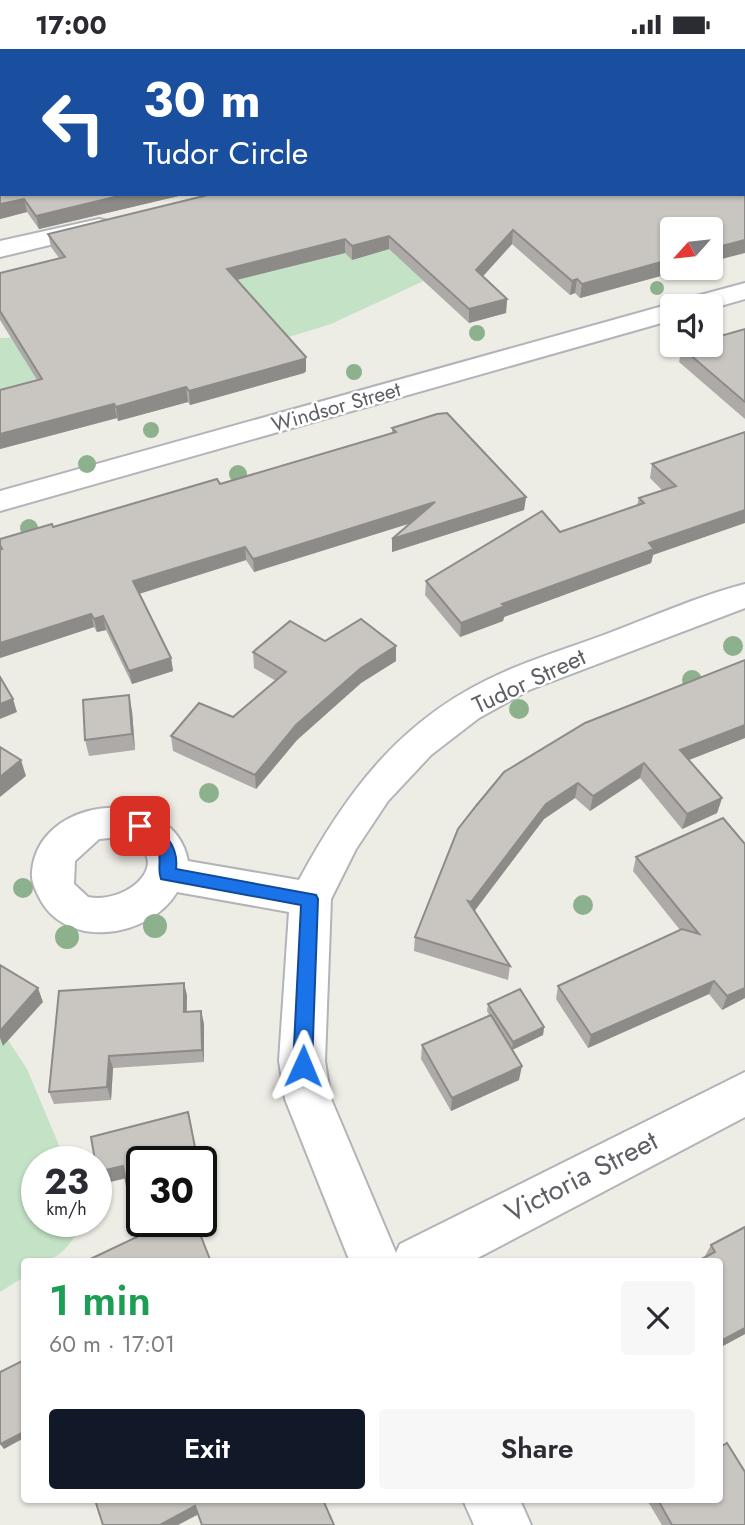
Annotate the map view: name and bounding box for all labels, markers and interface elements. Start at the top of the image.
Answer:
text: 17:00 [35,6,107,44]
text: 30 m [143,65,261,135]
icon: left [28,77,119,168]
text: Tudor Circle [143,130,308,176]
north arrow [660,217,723,280]
map controls [660,217,723,357]
button: sound [660,294,723,357]
street label: Windsor Street [268,374,404,440]
street label: Tudor Street [466,639,591,722]
pin [110,796,170,856]
icon: arrive [121,807,159,845]
position arrow [266,1029,340,1103]
street label: Victoria Street [498,1120,665,1233]
speed limit sign: 30 [126,1146,217,1237]
text: 23 [44,1157,89,1207]
text: km/h [46,1196,87,1222]
text: 1 min [49,1270,151,1331]
button: close [621,1281,695,1355]
text: 60 m · 17:01 [49,1327,175,1361]
button: Exit [49,1409,365,1489]
button: Share [379,1409,695,1489]

